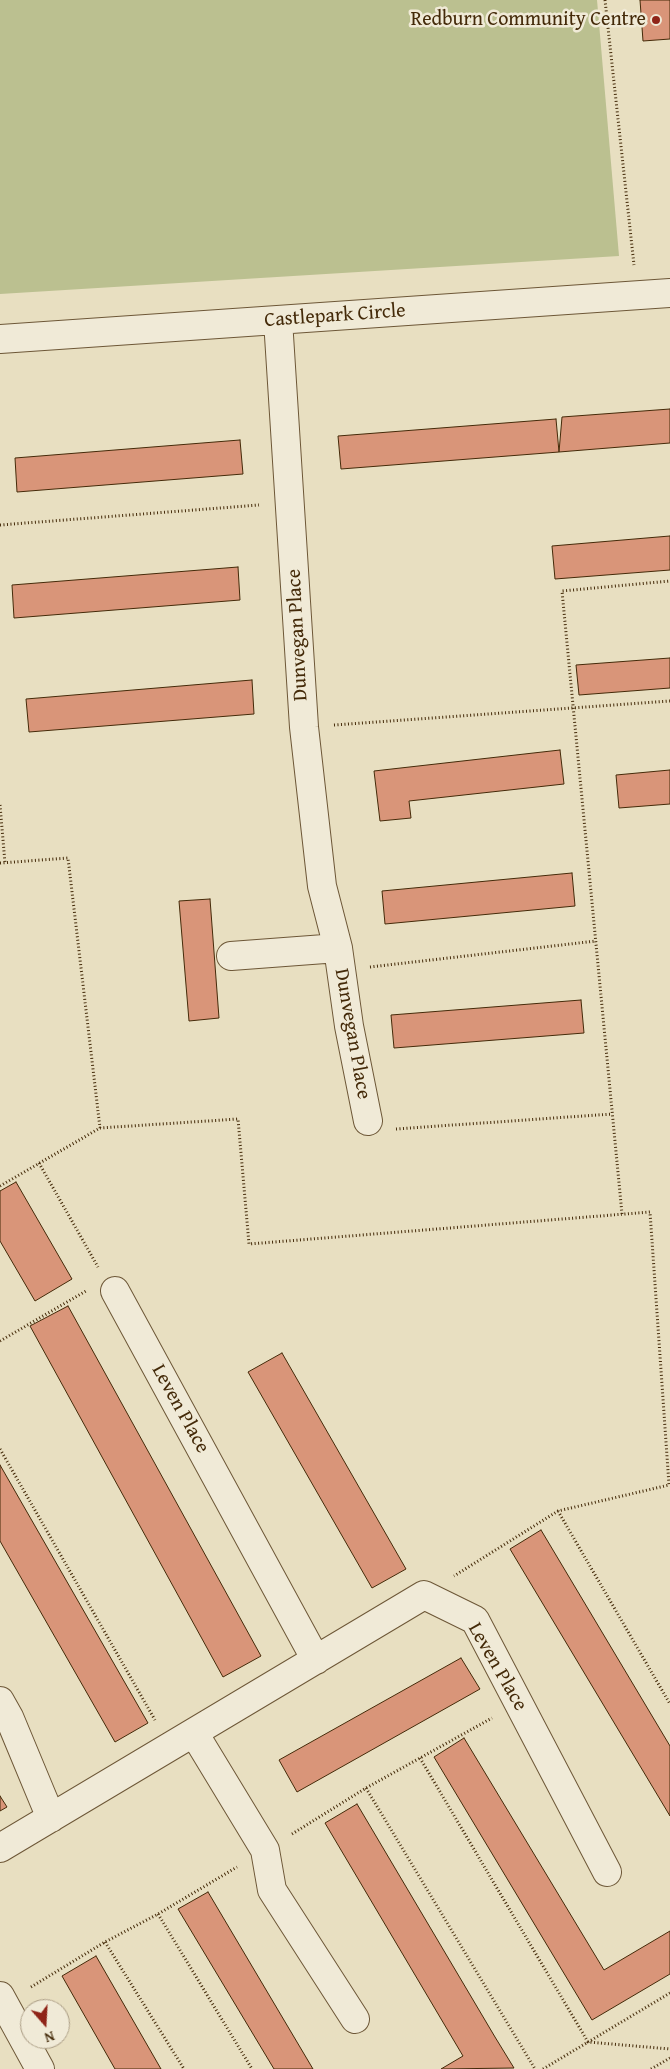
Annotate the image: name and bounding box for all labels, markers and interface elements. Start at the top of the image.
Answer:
place label: Redburn Community Centre [411,8,646,32]
marker: Redburn Community Centre [650,14,662,26]
street label: Castlepark Circle [264,299,406,333]
street label: Dunvegan Place [283,568,313,702]
street label: Dunvegan Place [329,967,375,1101]
street label: Leven Place [146,1360,214,1458]
street label: Leven Place [462,1619,532,1715]
north arrow [20,1999,70,2049]
text: N [42,2026,57,2048]

